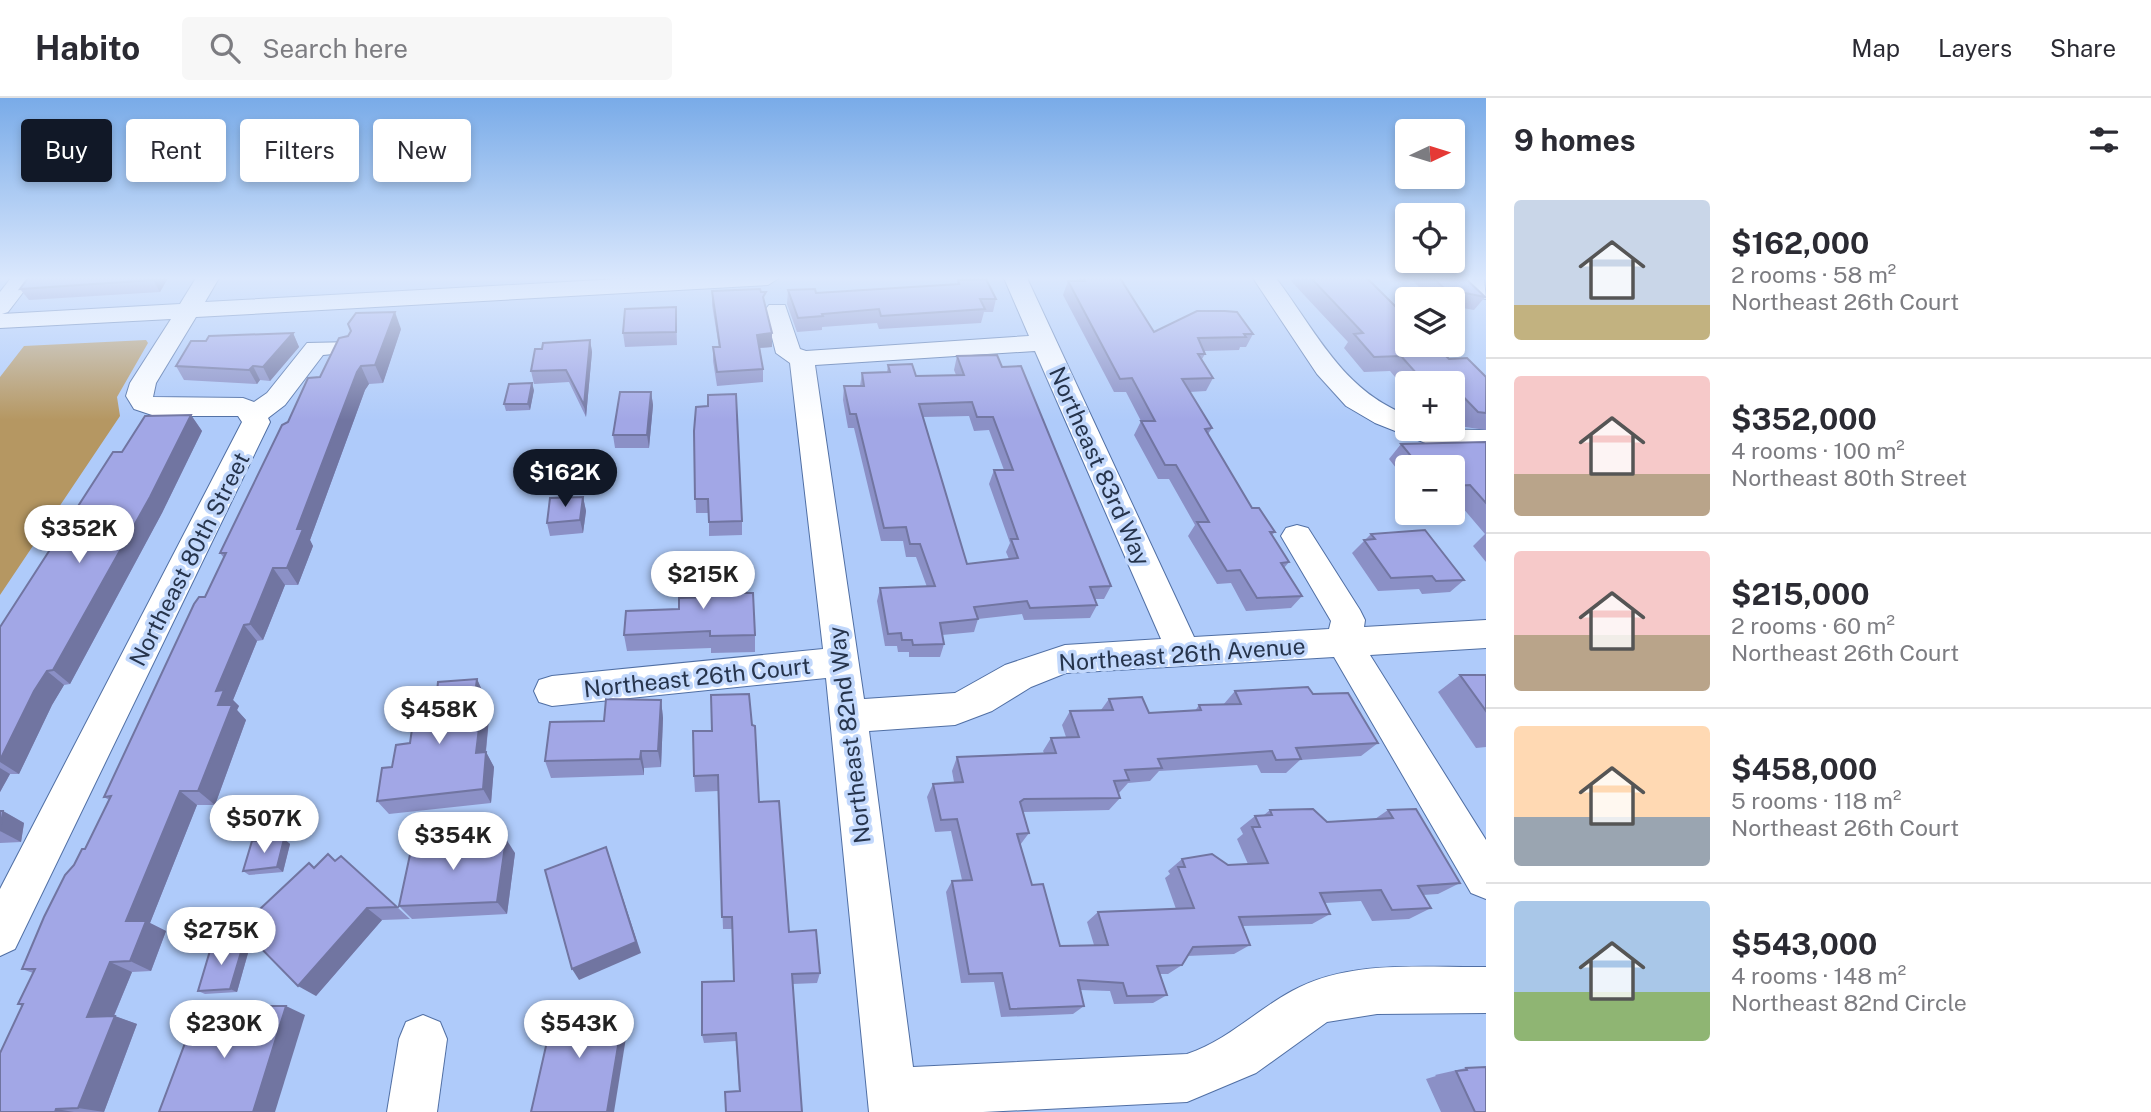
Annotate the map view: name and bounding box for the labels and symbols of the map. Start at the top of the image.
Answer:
north arrow [1395,119,1465,189]
street label: Northeast 83rd Way [1044,362,1156,570]
street label: Northeast 80th Street [123,448,255,670]
pin: $162K [516,450,614,509]
pin: $352K [30,505,128,565]
pin: $215K [654,552,752,611]
street label: Northeast 82nd Way [822,625,876,845]
street label: Northeast 26th Avenue [1058,632,1306,676]
street label: Northeast 26th Court [582,652,812,702]
pin: $458K [390,686,488,746]
pin: $507K [215,796,313,855]
pin: $354K [404,812,502,872]
pin: $275K [172,908,270,967]
pin: $230K [175,1000,273,1060]
pin: $543K [530,1000,628,1060]

